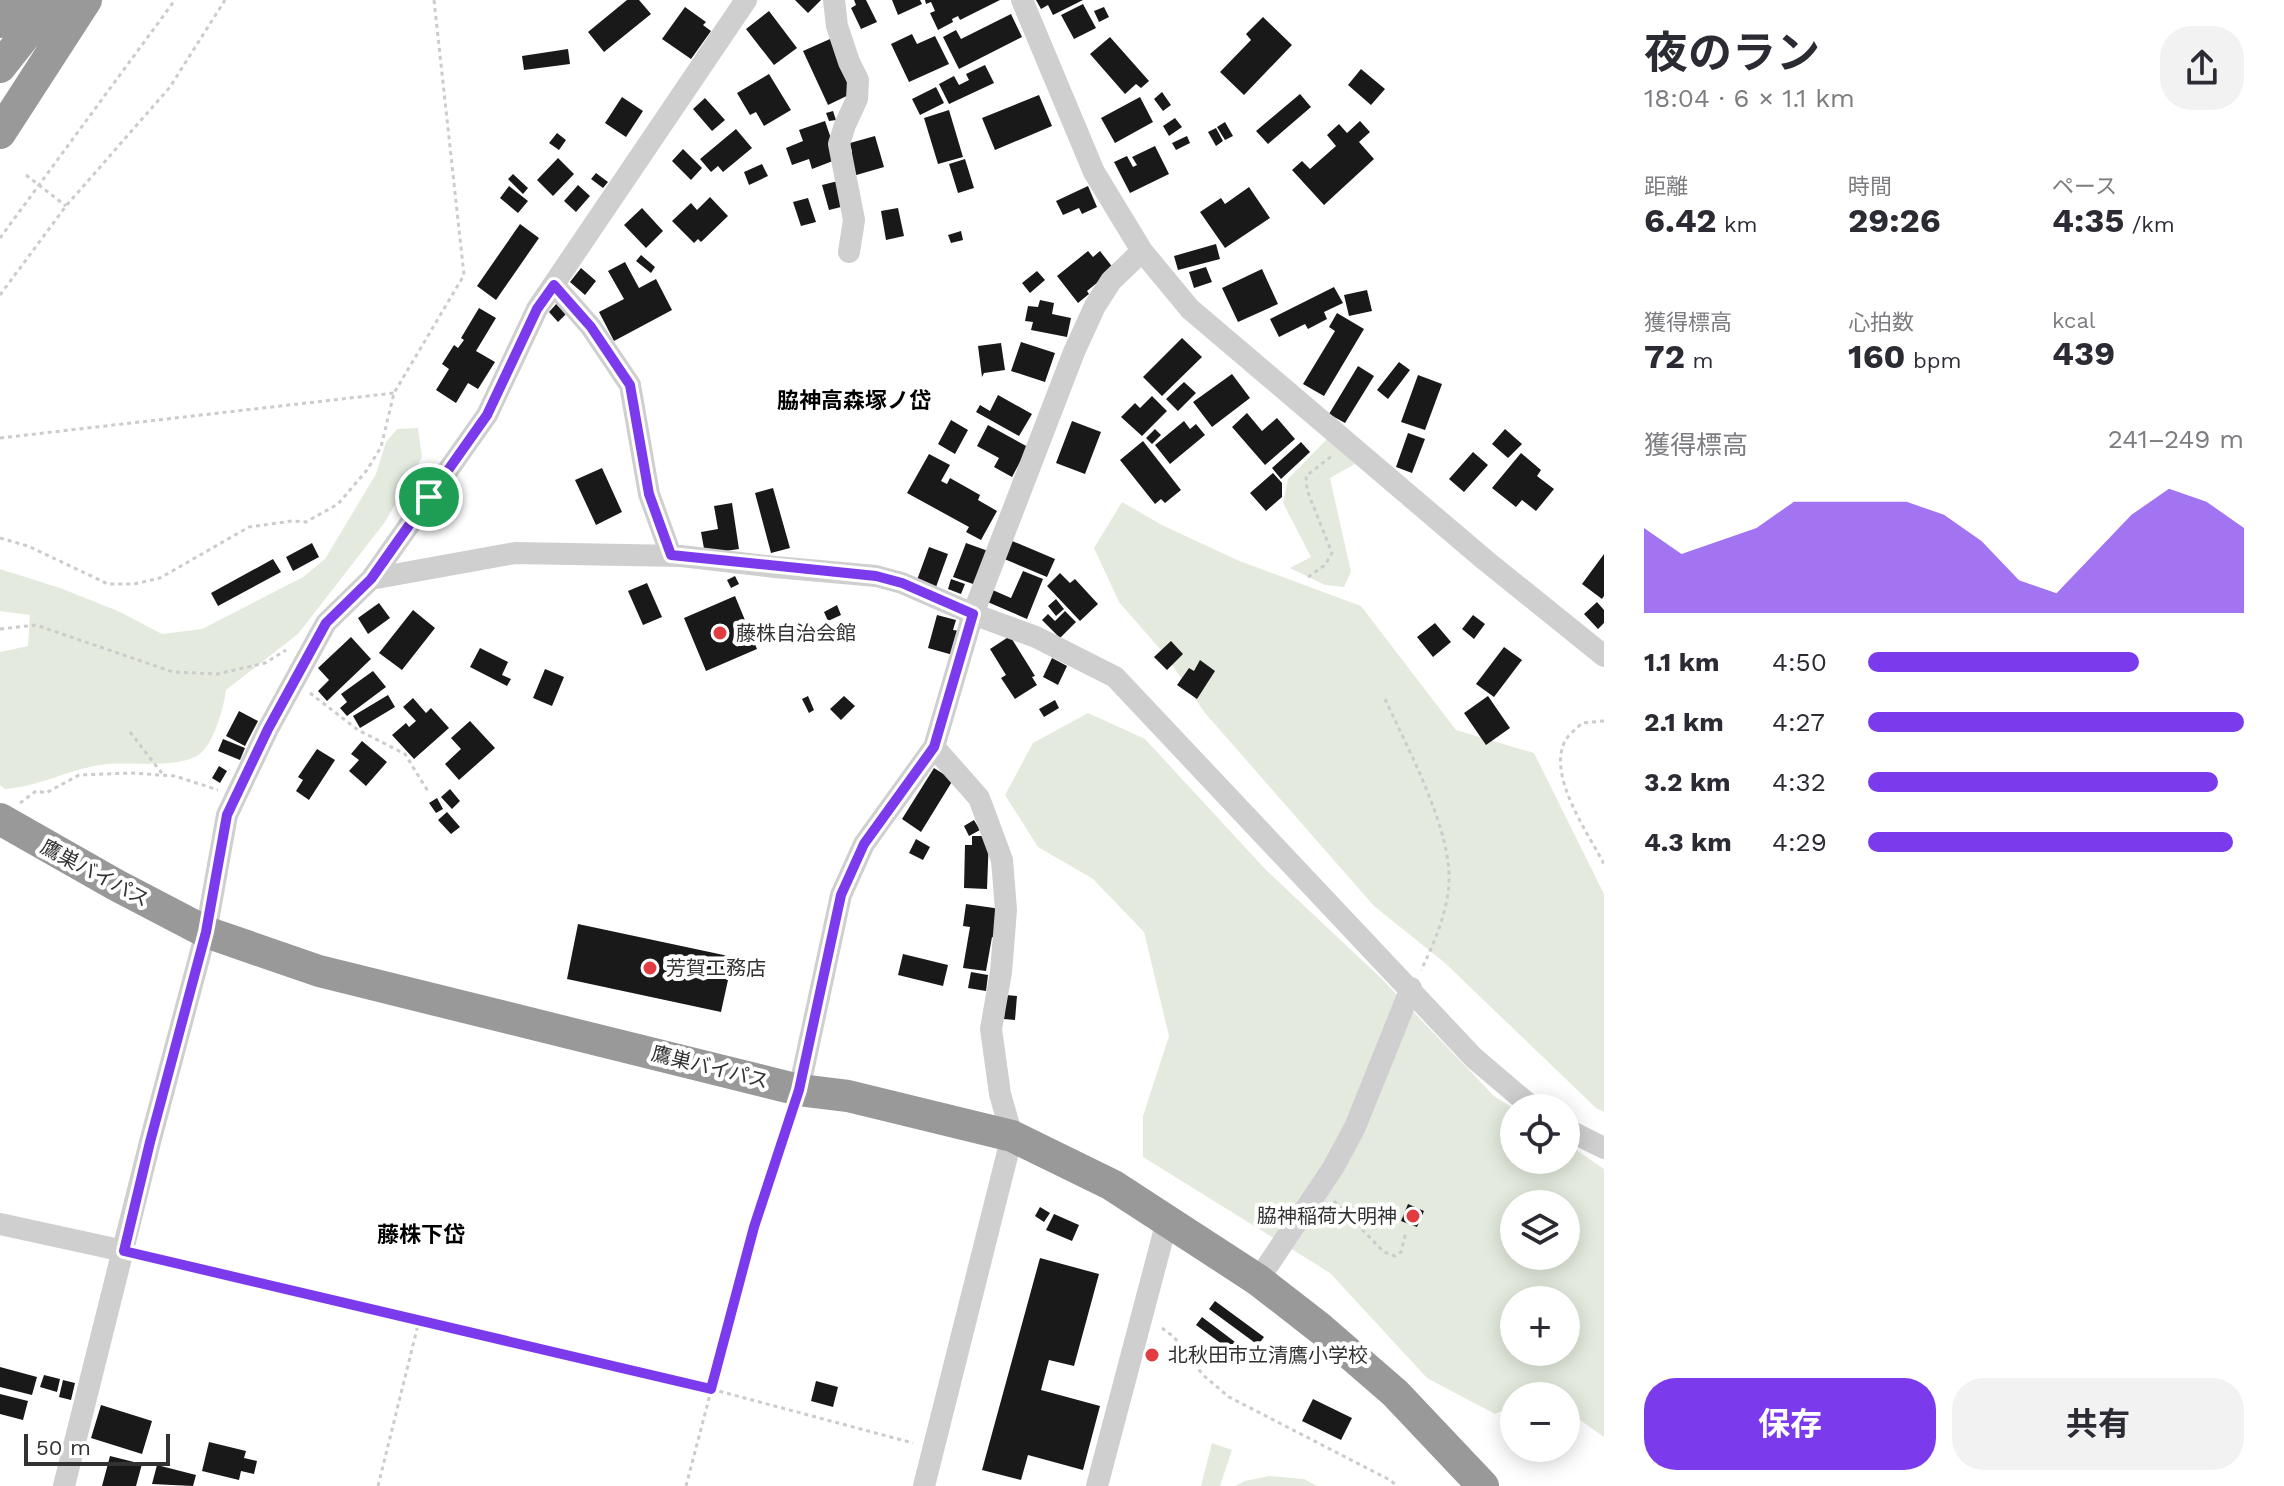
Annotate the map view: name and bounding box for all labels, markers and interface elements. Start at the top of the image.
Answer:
button: share [2160,26,2244,110]
text: 夜のラン [1644,27,1820,79]
text: 18:04 · 6 × 1.1 km [1644,83,1855,113]
text: 距離 [1644,174,1688,199]
text: 時間 [1848,174,1892,199]
text: ペース [2052,174,2117,199]
text: 6.42 [1644,200,1717,240]
text: 29:26 [1848,200,1941,240]
text: 4:35 [2052,200,2124,240]
text: km [1717,212,1757,237]
text: /km [2124,212,2175,237]
text: kcal [2052,308,2096,333]
text: 獲得標高 [1644,310,1732,335]
text: 心拍数 [1848,310,1914,335]
text: 439 [2052,333,2115,373]
text: 72 [1644,336,1685,376]
text: 160 [1848,336,1906,376]
text: m [1685,348,1713,373]
text: bpm [1906,348,1962,373]
district label: 脇神高森塚ノ岱 [777,388,931,413]
text: 241–249 m [2108,424,2244,454]
text: 獲得標高 [1644,430,1748,460]
pin [395,463,463,531]
icon: arrive [407,475,451,519]
place label: 藤株自治会館 [736,621,856,645]
marker: 藤株自治会館 [711,624,729,642]
text: 1.1 km [1644,647,1719,677]
text: 4:50 [1772,647,1827,677]
text: 2.1 km [1644,707,1724,737]
text: 4:27 [1772,707,1825,737]
text: 3.2 km [1644,767,1731,797]
text: 4:32 [1772,767,1826,797]
text: 4.3 km [1644,827,1732,857]
text: 4:29 [1772,827,1827,857]
street label: 鷹巣バイパス [37,834,153,912]
place label: 芳賀工務店 [666,956,766,980]
marker: 芳賀工務店 [641,959,659,977]
street label: 鷹巣バイパス [649,1041,771,1093]
map controls [1500,1094,1580,1462]
button: locate [1500,1094,1580,1174]
button: layers [1500,1190,1580,1270]
place label: 脇神稲荷大明神 [1257,1204,1397,1228]
marker: 脇神稲荷大明神 [1404,1207,1422,1225]
district label: 藤株下岱 [377,1222,465,1247]
button: + [1500,1286,1580,1366]
place label: 北秋田市立清鷹小学校 [1168,1343,1368,1367]
marker: 北秋田市立清鷹小学校 [1143,1346,1161,1364]
button: 保存 [1644,1378,1936,1470]
button: 共有 [1952,1378,2244,1470]
button: − [1500,1382,1580,1462]
scale bar [24,1430,170,1466]
text: 50 m [36,1435,91,1460]

